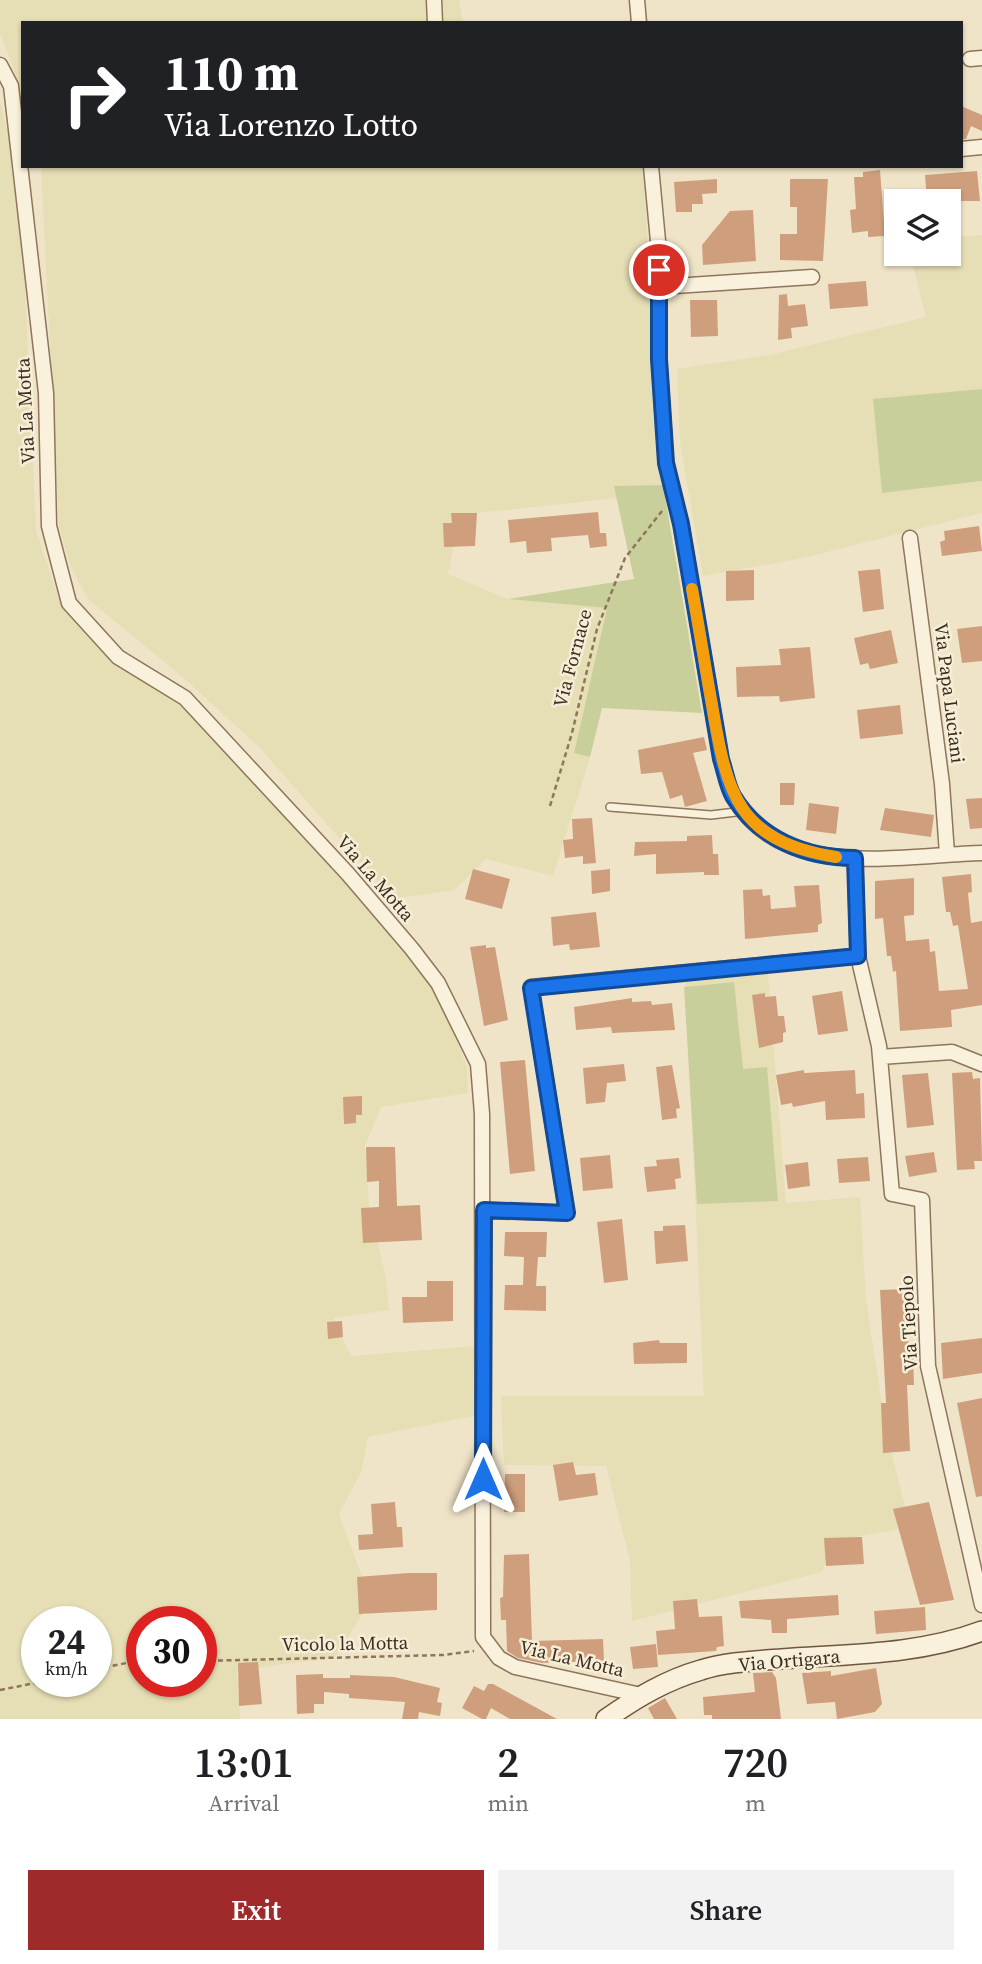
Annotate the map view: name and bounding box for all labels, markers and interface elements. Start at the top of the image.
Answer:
text: 110 m [164,39,299,106]
icon: right [49,49,140,140]
text: Via Lorenzo Lotto [164,103,418,147]
map controls [884,189,961,266]
button: layers [884,189,961,266]
pin [629,240,689,300]
icon: arrive [640,251,678,289]
street label: Via La Motta [9,357,41,465]
street label: Via Fornace [546,606,598,710]
street label: Via Papa Luciani [928,621,972,765]
street label: Via La Motta [331,829,421,927]
street label: Via Tiepolo [893,1275,923,1371]
position arrow [446,1442,520,1516]
speed limit sign: 30 [126,1606,217,1697]
text: 24 [48,1618,85,1666]
street label: Vicolo la Motta [281,1629,409,1657]
street label: Via La Motta [517,1633,627,1683]
street label: Via Ortigara [737,1643,841,1677]
text: km/h [45,1656,88,1681]
text: 13:01 [194,1733,294,1791]
text: 2 [497,1733,519,1791]
text: 720 [723,1733,788,1791]
text: Arrival [208,1787,279,1819]
text: min [487,1787,529,1819]
text: m [745,1787,766,1819]
button: Exit [28,1870,484,1950]
button: Share [498,1870,954,1950]

